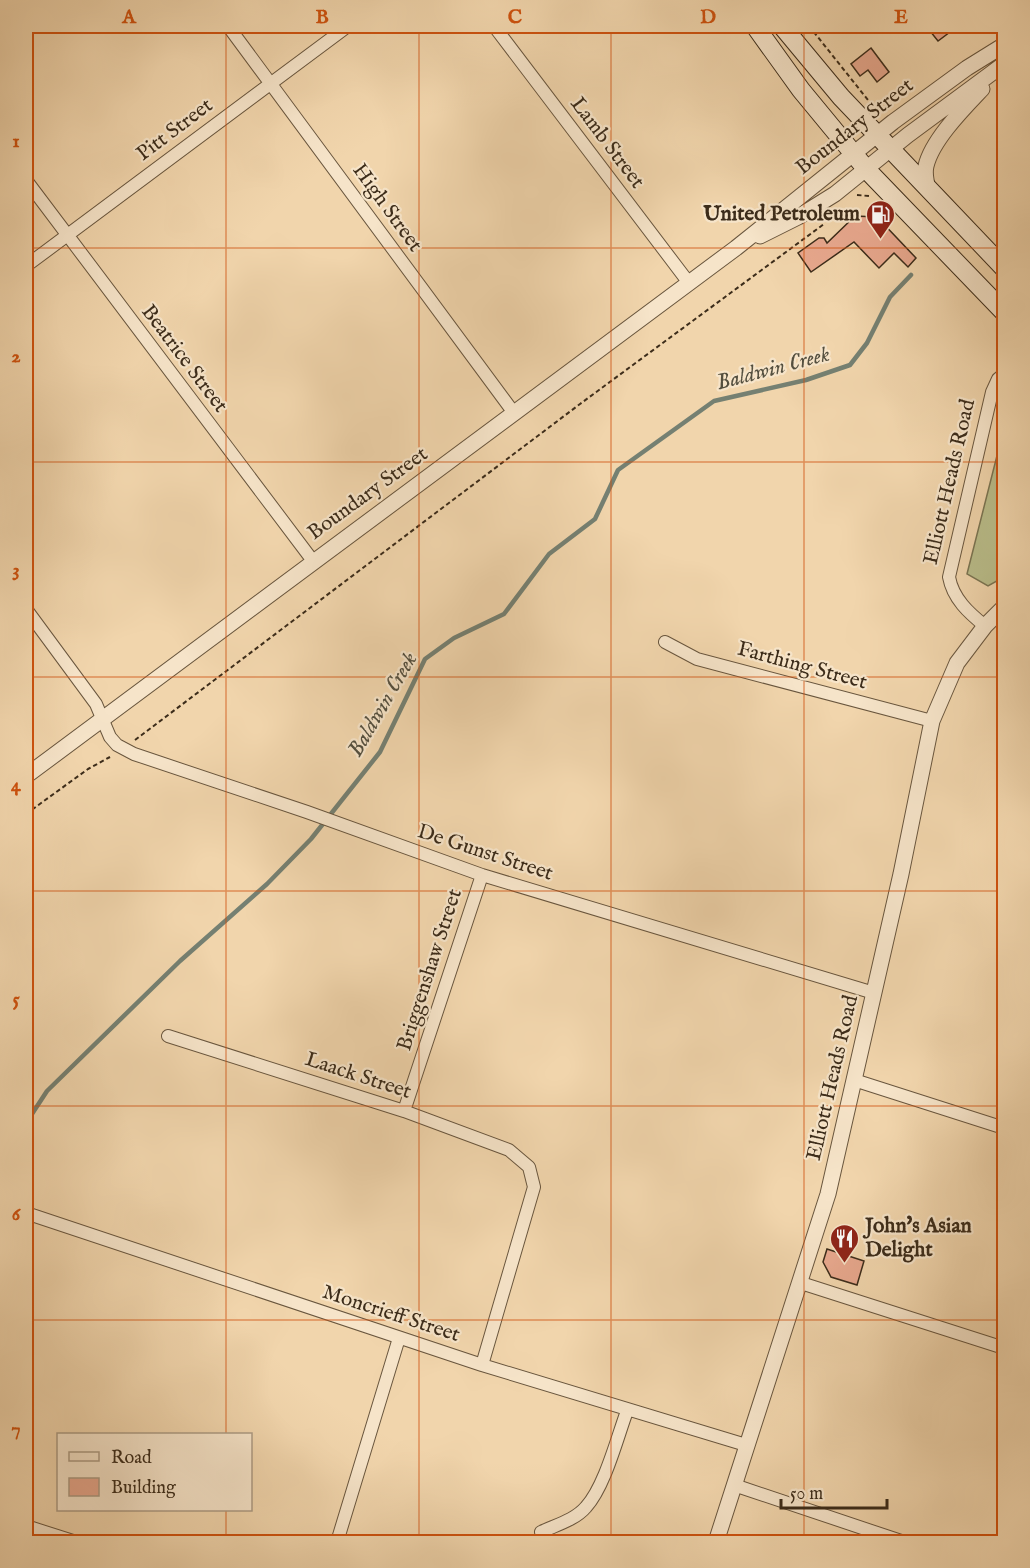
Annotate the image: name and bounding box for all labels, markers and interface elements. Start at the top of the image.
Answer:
text: A [121,5,137,30]
text: B [315,5,329,30]
text: C [508,5,522,30]
text: D [700,5,716,30]
text: E [894,5,908,30]
street label: Boundary Street [791,73,919,181]
street label: Pitt Street [131,92,219,168]
street label: Lamb Street [564,92,650,194]
text: 1 [12,129,20,154]
street label: High Street [346,158,428,258]
fuel station icon: United Petroleum [865,198,897,240]
place label: United Petroleum [702,201,861,228]
street label: Beatrice Street [135,300,233,418]
water label: Baldwin Creek [713,340,833,398]
text: 2 [11,344,21,369]
street label: Elliott Heads Road [918,396,982,567]
street label: Boundary Street [303,441,433,547]
text: 3 [12,558,20,583]
street label: Farthing Street [734,636,870,696]
water label: Baldwin Creek [342,648,424,762]
text: 4 [11,773,22,798]
street label: De Gunst Street [414,818,556,888]
street label: Briggenshaw Street [391,886,469,1054]
text: 5 [12,987,20,1012]
street label: Elliott Heads Road [801,992,865,1163]
street label: Laack Street [301,1046,415,1106]
text: 6 [12,1202,22,1227]
place label: John's Asian Delight [862,1213,972,1264]
restaurant icon: John's Asian Delight [828,1222,860,1264]
street label: Moncrieff Street [319,1279,463,1349]
text: 7 [11,1417,21,1442]
legend [57,1433,252,1511]
text: Road [111,1447,152,1470]
scale bar [781,1472,888,1510]
text: Building [111,1477,176,1500]
text: 50 m [790,1483,823,1506]

